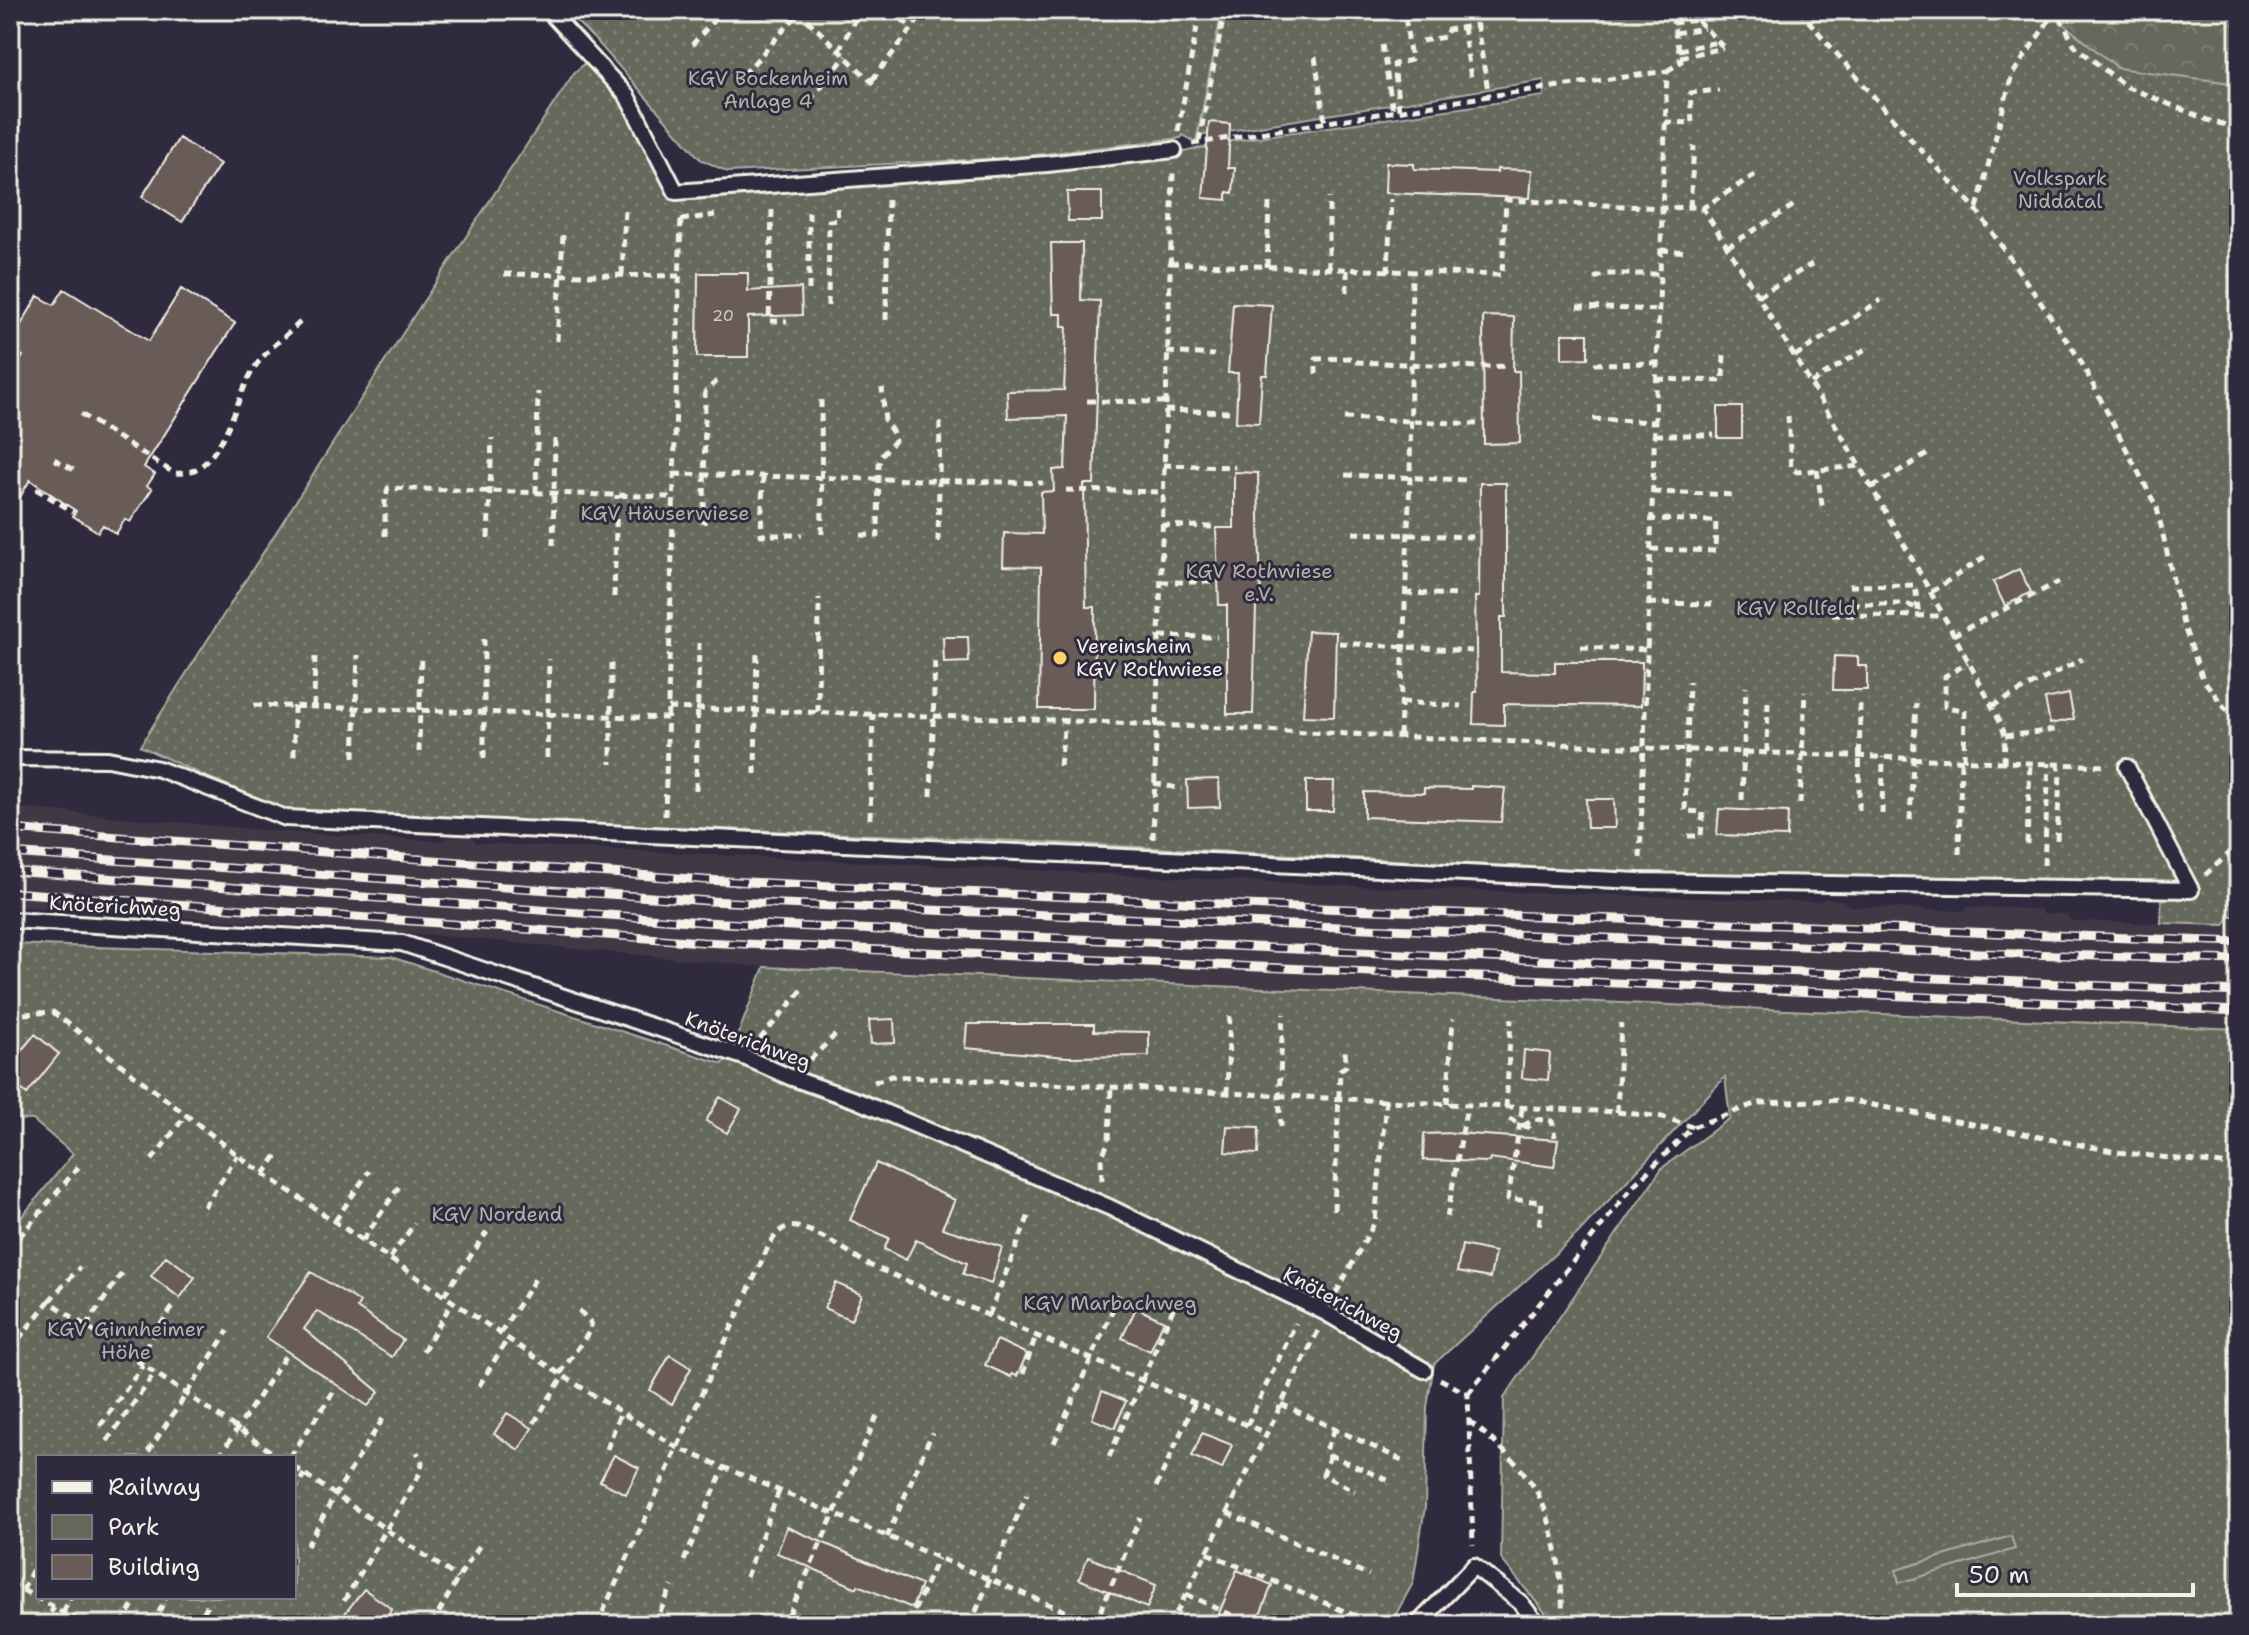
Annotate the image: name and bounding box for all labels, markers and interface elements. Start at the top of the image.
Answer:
park label: KGV Bockenheim Anlage 4 [688,65,848,114]
park label: Volkspark Niddatal [2013,165,2107,214]
house number: 20 [712,305,734,326]
park label: KGV Häuserwiese [580,500,750,526]
park label: KGV Rothwiese e.V. [1185,558,1333,607]
park label: KGV Rollfeld [1736,595,1856,621]
place label: Vereinsheim KGV Rothwiese [1076,633,1223,682]
marker: Vereinsheim KGV Rothwiese [1051,649,1069,667]
street label: Knöterichweg [48,890,182,922]
street label: Knöterichweg [682,1005,814,1075]
park label: KGV Nordend [431,1201,563,1227]
street label: Knöterichweg [1279,1261,1407,1345]
park label: KGV Marbachweg [1023,1290,1197,1316]
park label: KGV Ginnheimer Höhe [47,1316,205,1365]
legend [36,1455,296,1599]
text: Railway [108,1471,201,1503]
text: Park [108,1511,160,1543]
scale bar [1957,1547,2193,1597]
text: Building [108,1551,200,1583]
text: 50 m [1969,1559,2029,1591]

